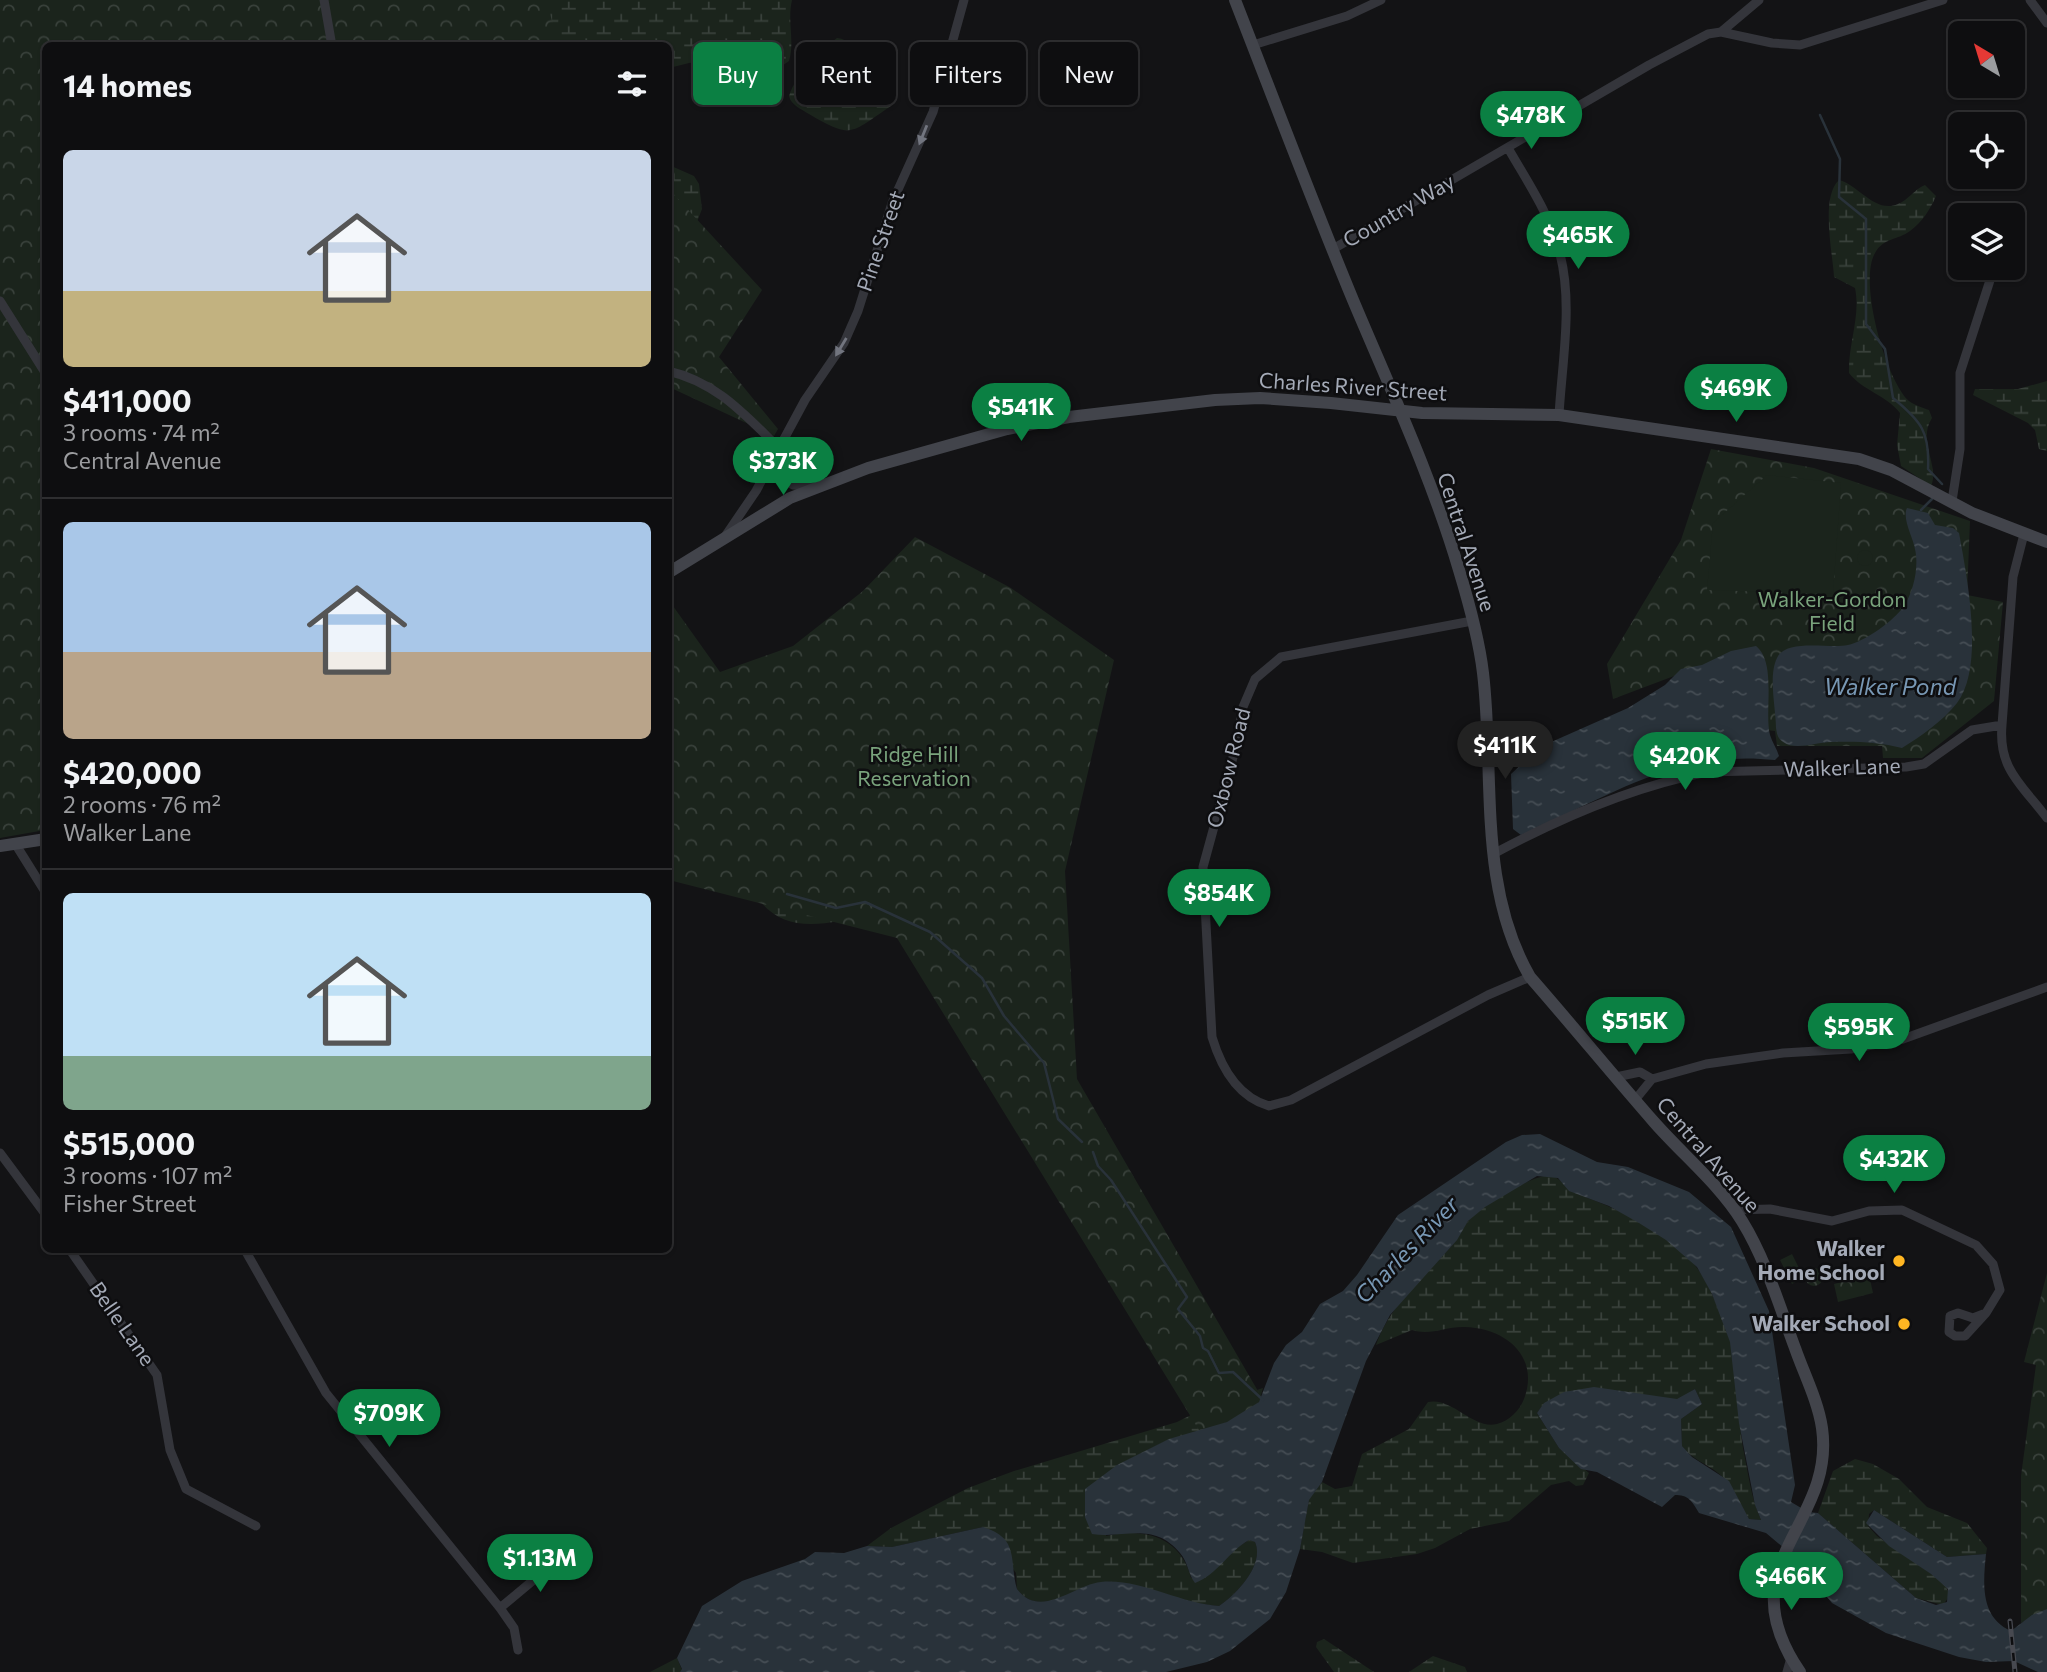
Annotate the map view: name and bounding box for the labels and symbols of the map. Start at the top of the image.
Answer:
north arrow [1948,21,2025,98]
pin: $478K [1482,92,1580,151]
one-way arrow [917,125,928,146]
street label: Country Way [1338,168,1459,252]
street label: Pine Street [851,187,909,294]
pin: $465K [1529,212,1627,271]
one-way arrow [834,337,847,356]
pin: $469K [1687,364,1785,424]
street label: Charles River Street [1258,366,1448,405]
pin: $541K [972,384,1070,443]
pin: $373K [734,438,832,497]
street label: Central Avenue [1433,469,1502,614]
park label: Walker-Gordon Field [1758,586,1906,635]
water label: Walker Pond [1824,672,1958,700]
street label: Oxbow Road [1201,705,1255,830]
pin: $411K [1456,722,1554,781]
pin: $420K [1636,732,1734,792]
park label: Ridge Hill Reservation [857,741,971,790]
street label: Walker Lane [1783,752,1901,781]
pin: $854K [1170,870,1268,929]
pin: $515K [1586,998,1684,1057]
pin: $595K [1810,1004,1908,1063]
street label: Central Avenue [1652,1091,1766,1217]
pin: $432K [1845,1136,1943,1195]
water label: Charles River [1349,1190,1465,1308]
place label: Walker Home School [1758,1235,1885,1284]
marker: Walker Home School [1891,1253,1907,1269]
street label: Belle Lane [85,1276,161,1370]
place label: Walker School [1751,1310,1890,1335]
marker: Walker School [1896,1316,1912,1332]
pin: $709K [340,1390,438,1449]
pin: $1.13M [483,1534,597,1594]
pin: $466K [1742,1552,1840,1612]

